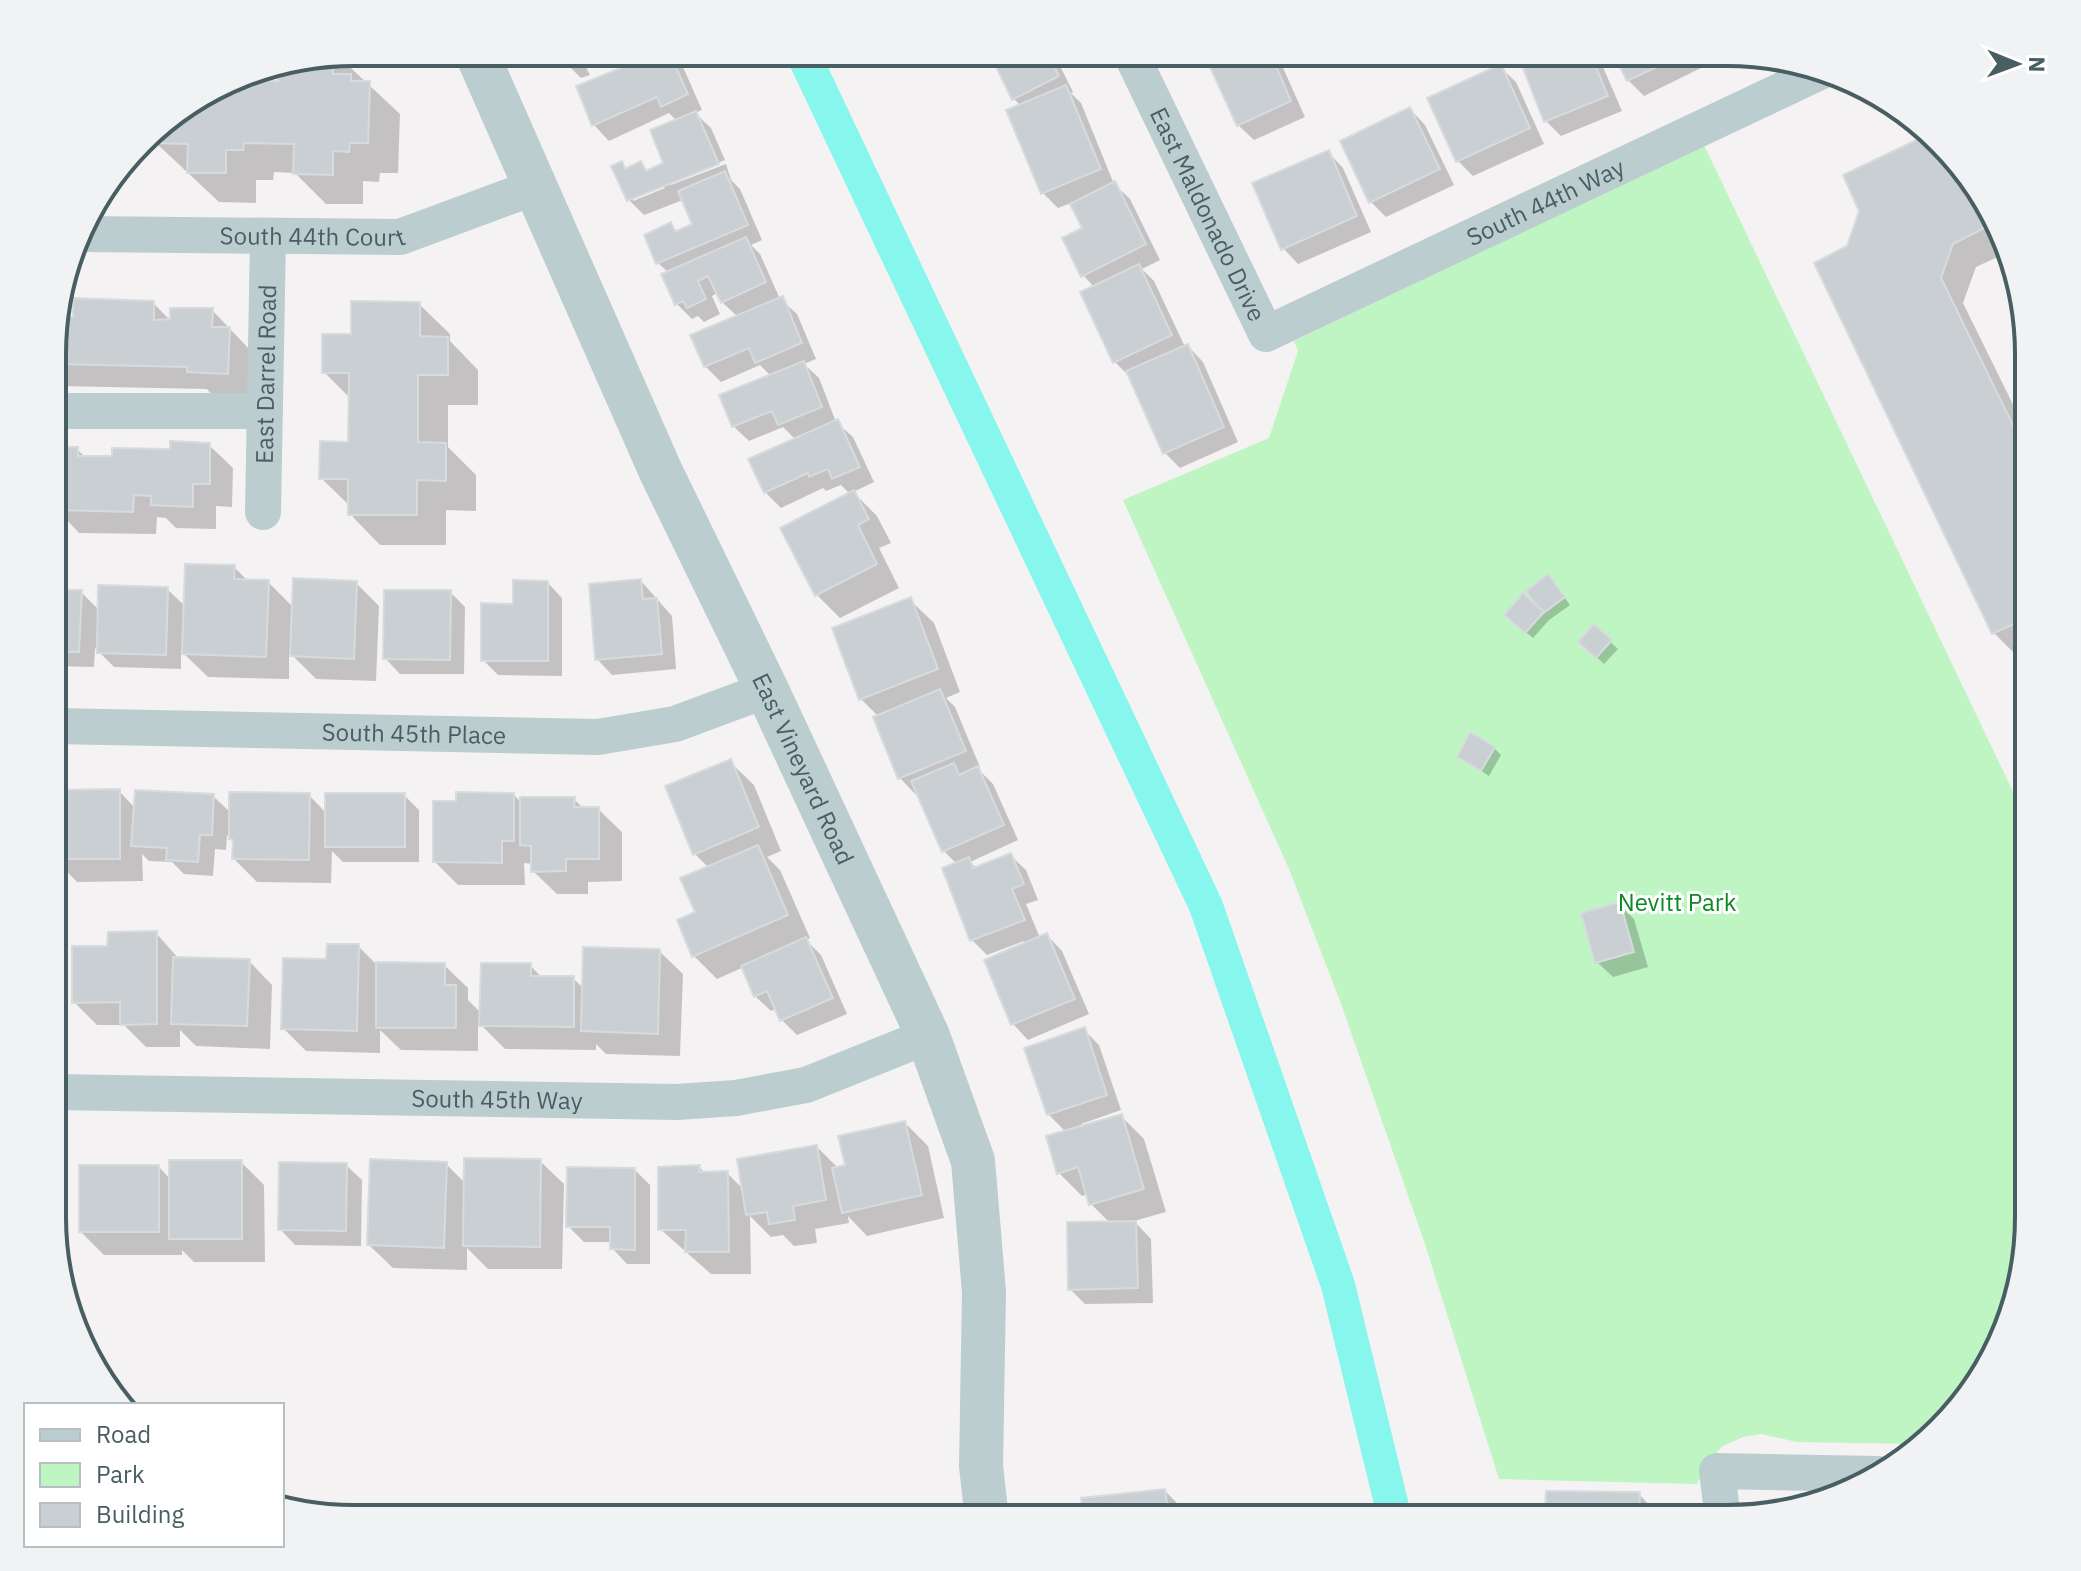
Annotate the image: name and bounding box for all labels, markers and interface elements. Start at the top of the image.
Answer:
north arrow [1977,24,2057,104]
text: N [2023,56,2052,73]
street label: East Maldonado Drive [1143,102,1273,326]
street label: South 44th Way [1461,151,1629,253]
street label: South 44th Court [219,219,410,253]
street label: East Darrel Road [248,284,283,464]
street label: East Vineyard Road [745,668,862,869]
street label: South 45th Place [321,715,506,751]
park label: Nevitt Park [1618,886,1737,918]
street label: South 45th Way [411,1082,583,1116]
legend [24,1403,284,1547]
text: Road [96,1418,151,1450]
text: Park [96,1458,145,1490]
text: Building [96,1498,184,1530]

